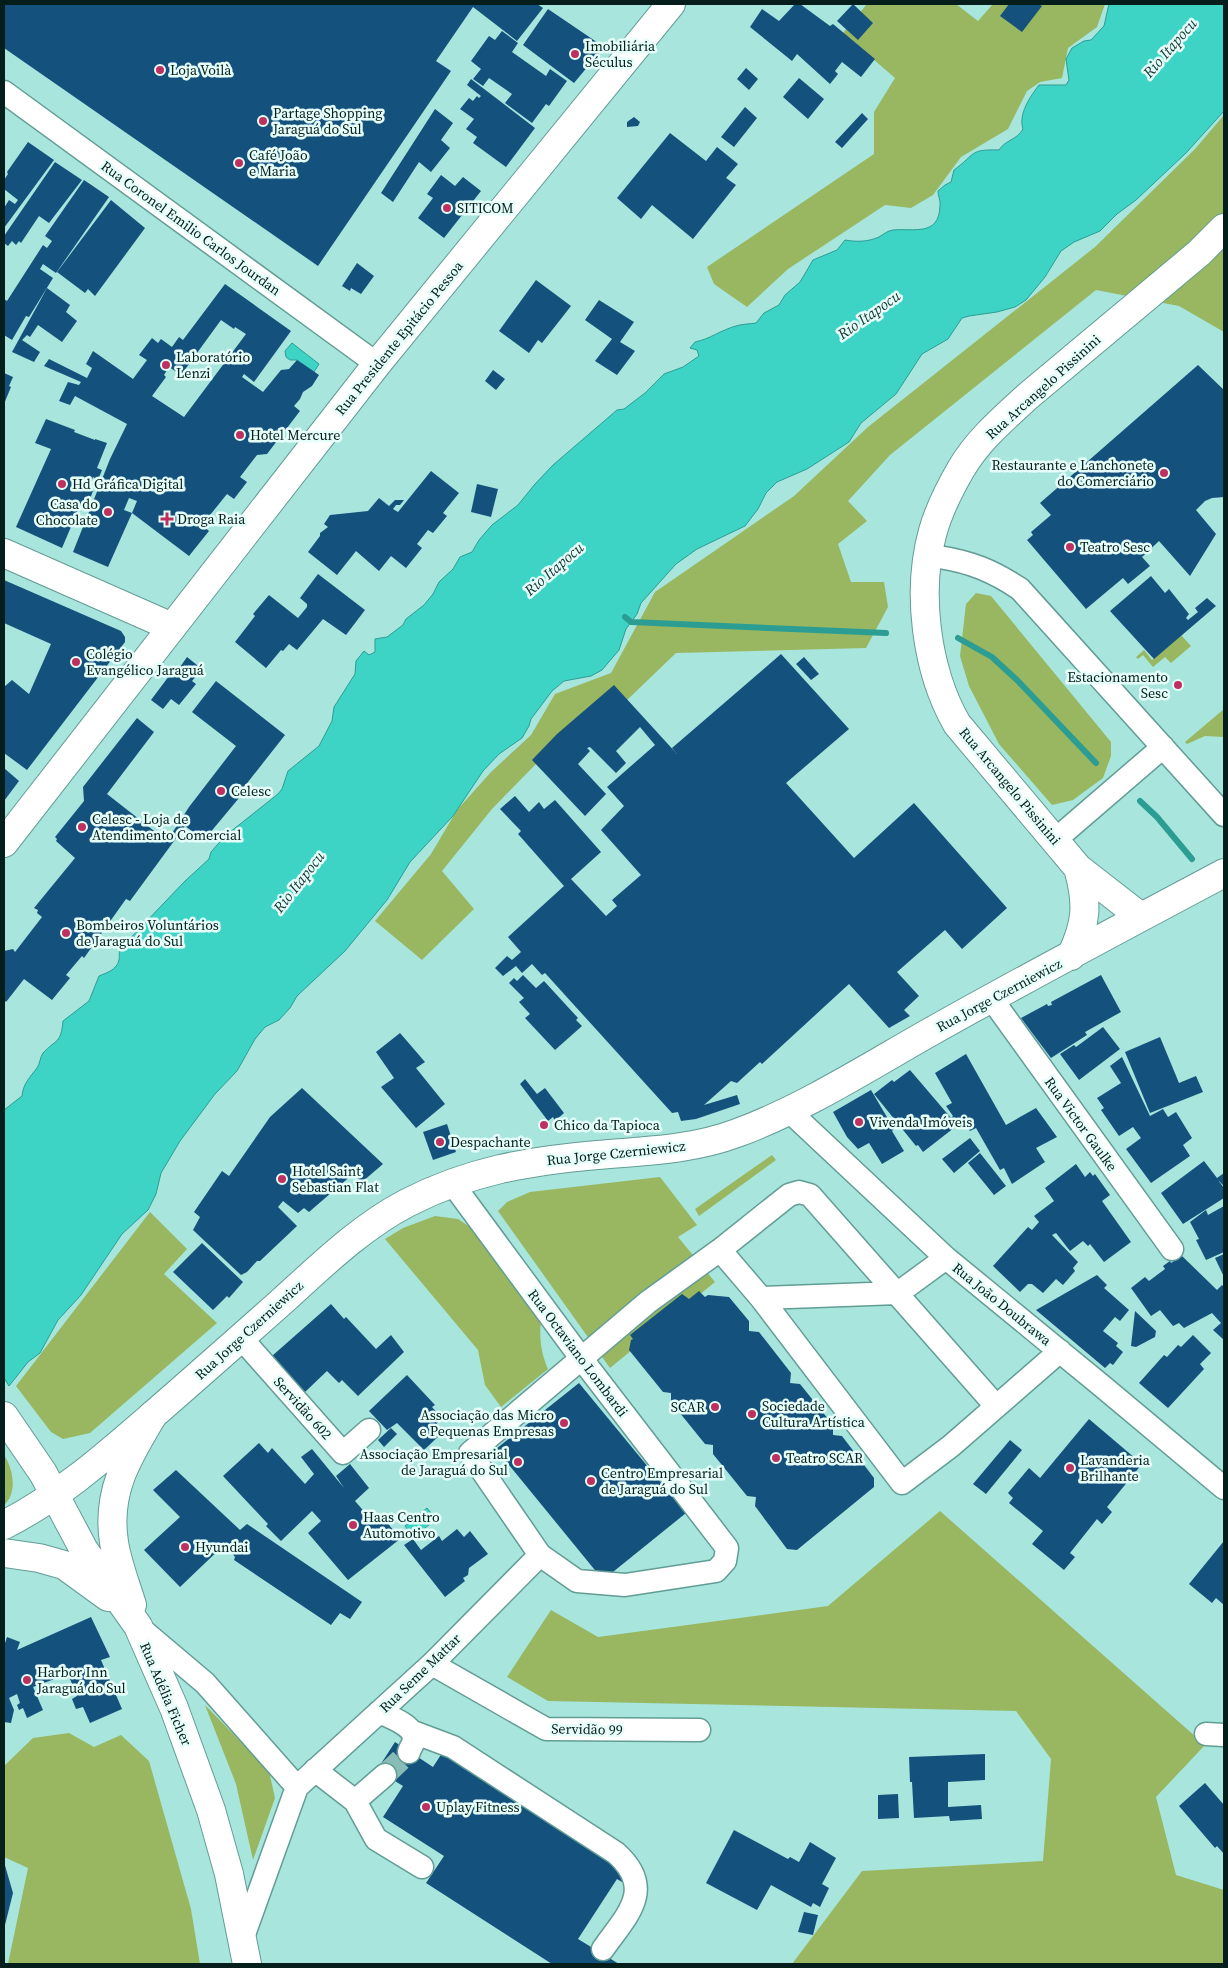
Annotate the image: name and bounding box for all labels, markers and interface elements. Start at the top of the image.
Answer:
water label: Rio Itapocu [1137,13,1202,83]
place label: Imobiliária Séculus [585,36,656,72]
marker: Imobiliária Séculus [569,48,581,60]
place label: Loja Voilà [170,60,232,80]
marker: Loja Voilà [154,64,166,76]
place label: Partage Shopping Jaraguá do Sul [272,103,383,139]
marker: Partage Shopping Jaraguá do Sul [257,115,269,127]
place label: Café João e Maria [249,145,308,181]
street label: Rua Coronel Emilio Carlos Jourdan [97,156,285,300]
marker: Café João e Maria [233,157,245,169]
place label: SITICOM [457,198,514,218]
marker: SITICOM [441,202,453,214]
street label: Rua Presidente Epitácio Pessoa [330,256,468,419]
water label: Rio Itapocu [832,285,905,345]
street label: Rua Arcangelo Pissinini [981,330,1105,444]
place label: Laboratório Lenzi [176,347,250,383]
marker: Laboratório Lenzi [160,359,172,371]
place label: Hotel Mercure [250,425,340,445]
marker: Hotel Mercure [234,429,246,441]
place label: Restaurante e Lanchonete do Comerciário [991,455,1154,491]
marker: Restaurante e Lanchonete do Comerciário [1158,467,1170,479]
place label: Hd Gráfica Digital [72,474,184,494]
marker: Hd Gráfica Digital [56,478,68,490]
place label: Casa do Chocolate [36,494,98,530]
marker: Casa do Chocolate [102,506,114,518]
place label: Droga Raia [177,509,246,529]
marker: Droga Raia [161,513,173,525]
water label: Rio Itapocu [519,537,588,601]
place label: Teatro Sesc [1080,537,1150,557]
marker: Teatro Sesc [1064,541,1076,553]
place label: Colégio Evangélico Jaraguá [86,644,205,680]
marker: Colégio Evangélico Jaraguá [70,656,82,668]
place label: Estacionamento Sesc [1067,667,1168,703]
marker: Estacionamento Sesc [1172,679,1184,691]
street label: Rua Arcangelo Pissinini [955,723,1065,849]
place label: Celesc [231,781,271,801]
marker: Celesc [215,785,227,797]
place label: Celesc - Loja de Atendimento Comercial [92,809,241,845]
marker: Celesc - Loja de Atendimento Comercial [76,821,88,833]
water label: Rio Itapocu [267,846,329,917]
place label: Bombeiros Voluntários de Jaraguá do Sul [76,915,219,951]
marker: Bombeiros Voluntários de Jaraguá do Sul [60,927,72,939]
street label: Rua Jorge Czerniewicz [933,953,1066,1037]
street label: Rua Victor Gaulke [1040,1073,1122,1175]
place label: Vivenda Imóveis [869,1112,972,1132]
place label: Chico da Tapioca [554,1115,661,1135]
marker: Vivenda Imóveis [853,1116,865,1128]
marker: Chico da Tapioca [538,1119,550,1131]
place label: Despachante [450,1132,531,1152]
marker: Despachante [434,1136,446,1148]
street label: Rua Jorge Czerniewicz [546,1136,687,1170]
place label: Hotel Saint Sebastian Flat [292,1161,379,1197]
marker: Hotel Saint Sebastian Flat [276,1173,288,1185]
street label: Rua João Doubrawa [948,1258,1056,1351]
street label: Rua Jorge Czerniewicz [190,1275,308,1384]
street label: Rua Octaviano Lombardi [523,1285,633,1421]
street label: Servidão 602 [269,1372,337,1444]
place label: Sociedade Cultura Artística [762,1396,866,1432]
place label: SCAR [671,1397,705,1417]
marker: SCAR [709,1401,721,1413]
place label: Associação das Micro e Pequenas Empresas [419,1405,554,1441]
marker: Sociedade Cultura Artística [746,1408,758,1420]
marker: Associação das Micro e Pequenas Empresas [558,1417,570,1429]
place label: Associação Empresarial de Jaraguá do Sul [359,1444,508,1480]
place label: Teatro SCAR [786,1448,863,1468]
place label: Lavanderia Brilhante [1080,1450,1151,1486]
marker: Teatro SCAR [770,1452,782,1464]
marker: Associação Empresarial de Jaraguá do Sul [512,1456,524,1468]
marker: Lavanderia Brilhante [1064,1462,1076,1474]
place label: Centro Empresarial de Jaraguá do Sul [601,1463,723,1499]
marker: Centro Empresarial de Jaraguá do Sul [585,1475,597,1487]
place label: Haas Centro Automotivo [363,1507,440,1543]
marker: Haas Centro Automotivo [347,1519,359,1531]
place label: Hyundai [195,1537,249,1557]
marker: Hyundai [179,1541,191,1553]
street label: Rua Seme Mattar [375,1629,465,1717]
street label: Rua Adélia Ficher [135,1639,197,1749]
place label: Harbor Inn Jaraguá do Sul [36,1662,126,1698]
marker: Harbor Inn Jaraguá do Sul [21,1674,33,1686]
street label: Servidão 99 [551,1718,623,1740]
place label: Uplay Fitness [436,1797,520,1817]
marker: Uplay Fitness [420,1801,432,1813]

